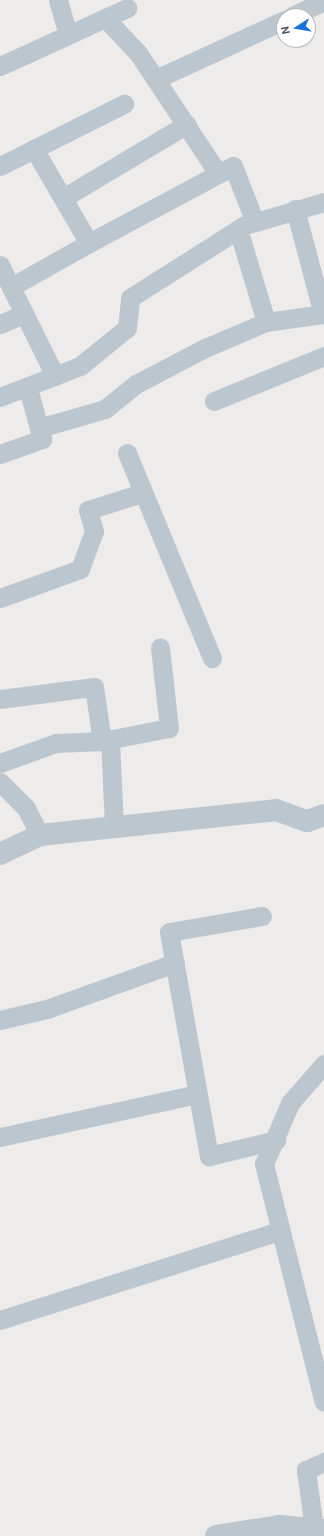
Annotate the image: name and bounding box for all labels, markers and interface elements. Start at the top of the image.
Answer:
north arrow [276,8,316,48]
text: N [278,25,293,36]

